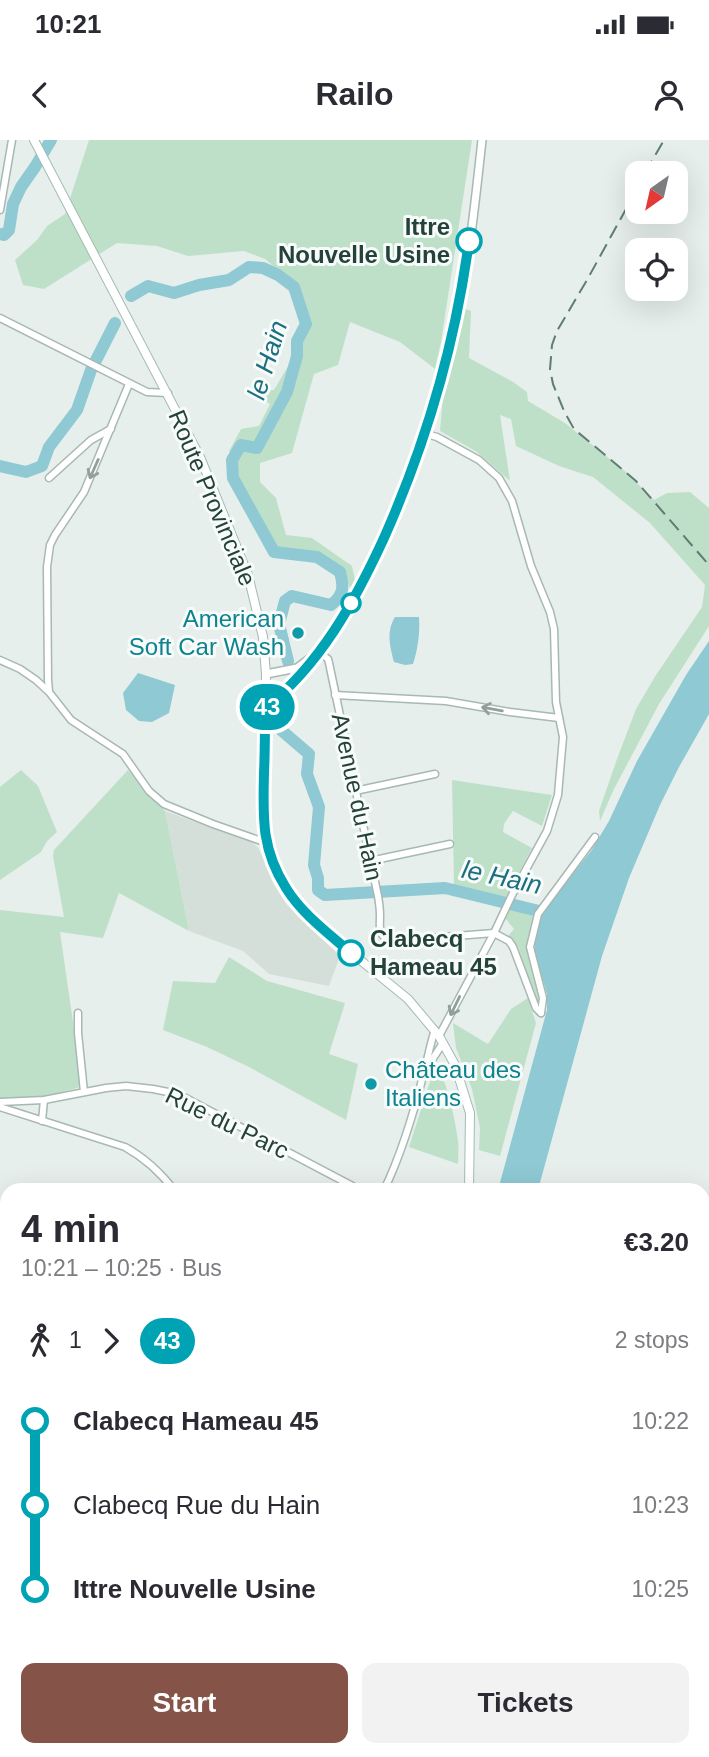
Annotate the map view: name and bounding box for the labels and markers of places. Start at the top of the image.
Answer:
place label: Ittre Nouvelle Usine [278,213,450,268]
marker: Ittre Nouvelle Usine [456,228,482,254]
unlabelled marker [341,593,361,613]
place label: American Soft Car Wash [129,605,284,660]
marker: American Soft Car Wash [290,625,306,641]
place label: Clabecq Hameau 45 [370,925,497,980]
marker: Clabecq Hameau 45 [338,940,364,966]
place label: Château des Italiens [385,1056,521,1111]
marker: Château des Italiens [363,1076,379,1092]

